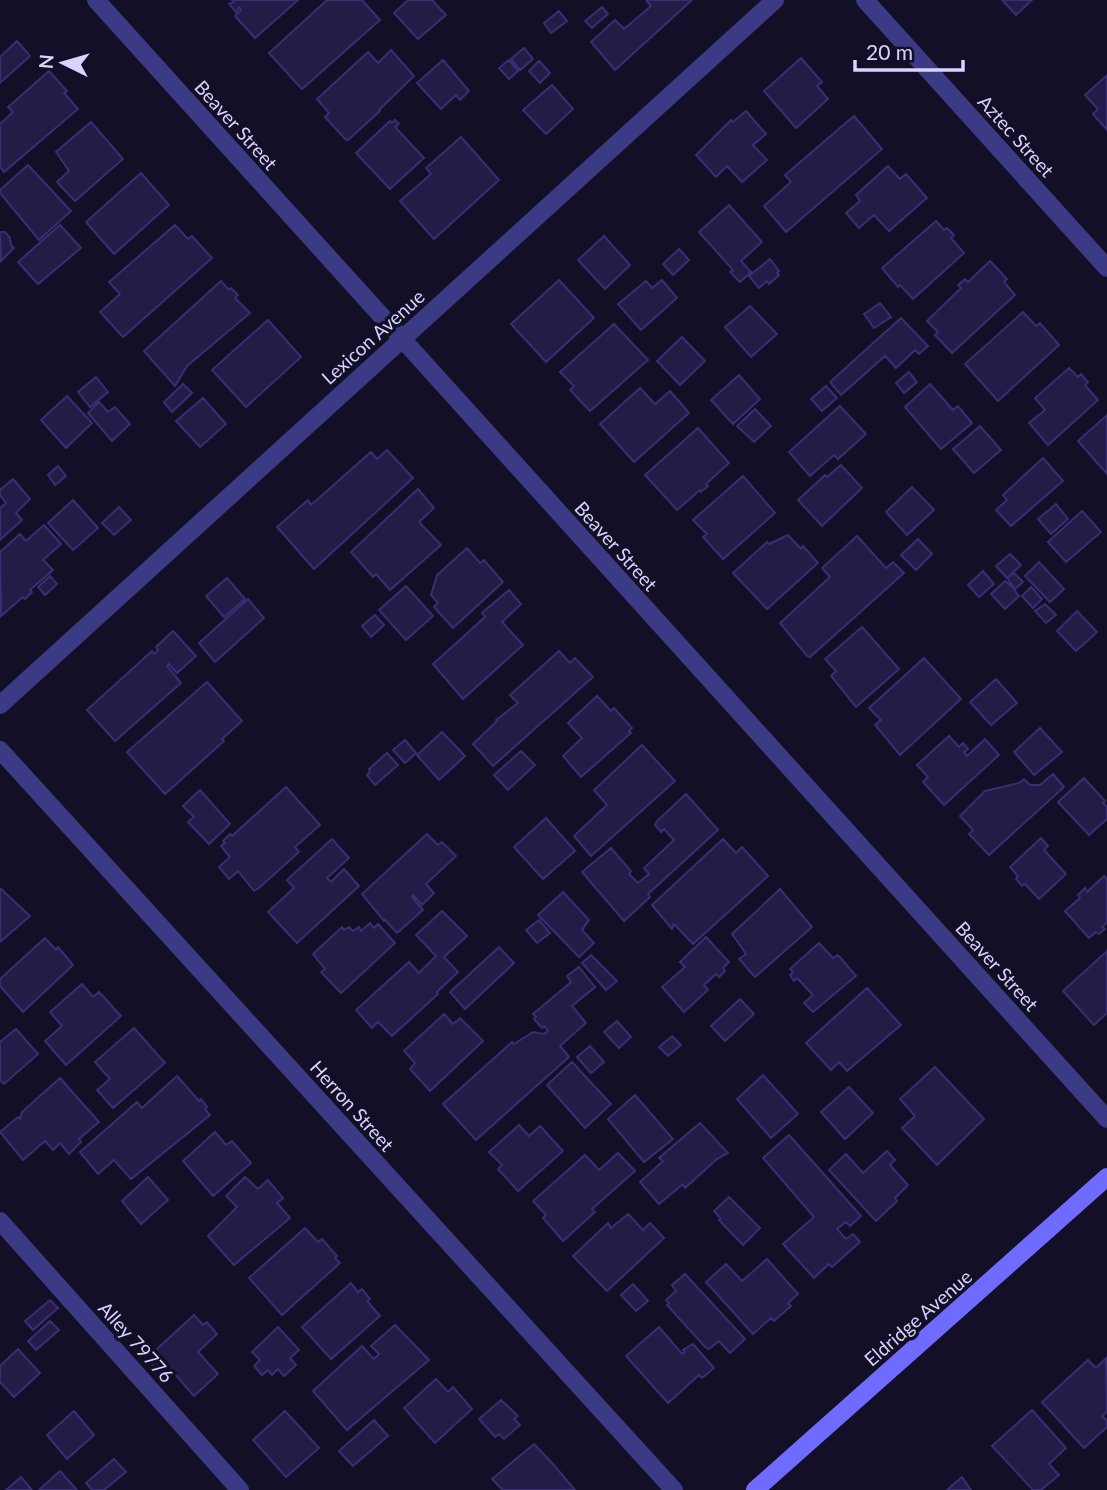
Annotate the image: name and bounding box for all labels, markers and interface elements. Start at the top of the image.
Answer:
north arrow [28,28,98,98]
scale bar [855,28,964,72]
text: 20 m [866,39,913,64]
text: N [33,53,58,70]
street label: Beaver Street [190,75,283,174]
street label: Aztec Street [974,90,1059,181]
street label: Lexicon Avenue [317,284,429,389]
street label: Beaver Street [570,496,663,595]
street label: Beaver Street [951,916,1044,1015]
street label: Herron Street [306,1056,399,1156]
street label: Eldridge Avenue [859,1265,976,1371]
street label: Alley 79776 [94,1296,179,1387]

